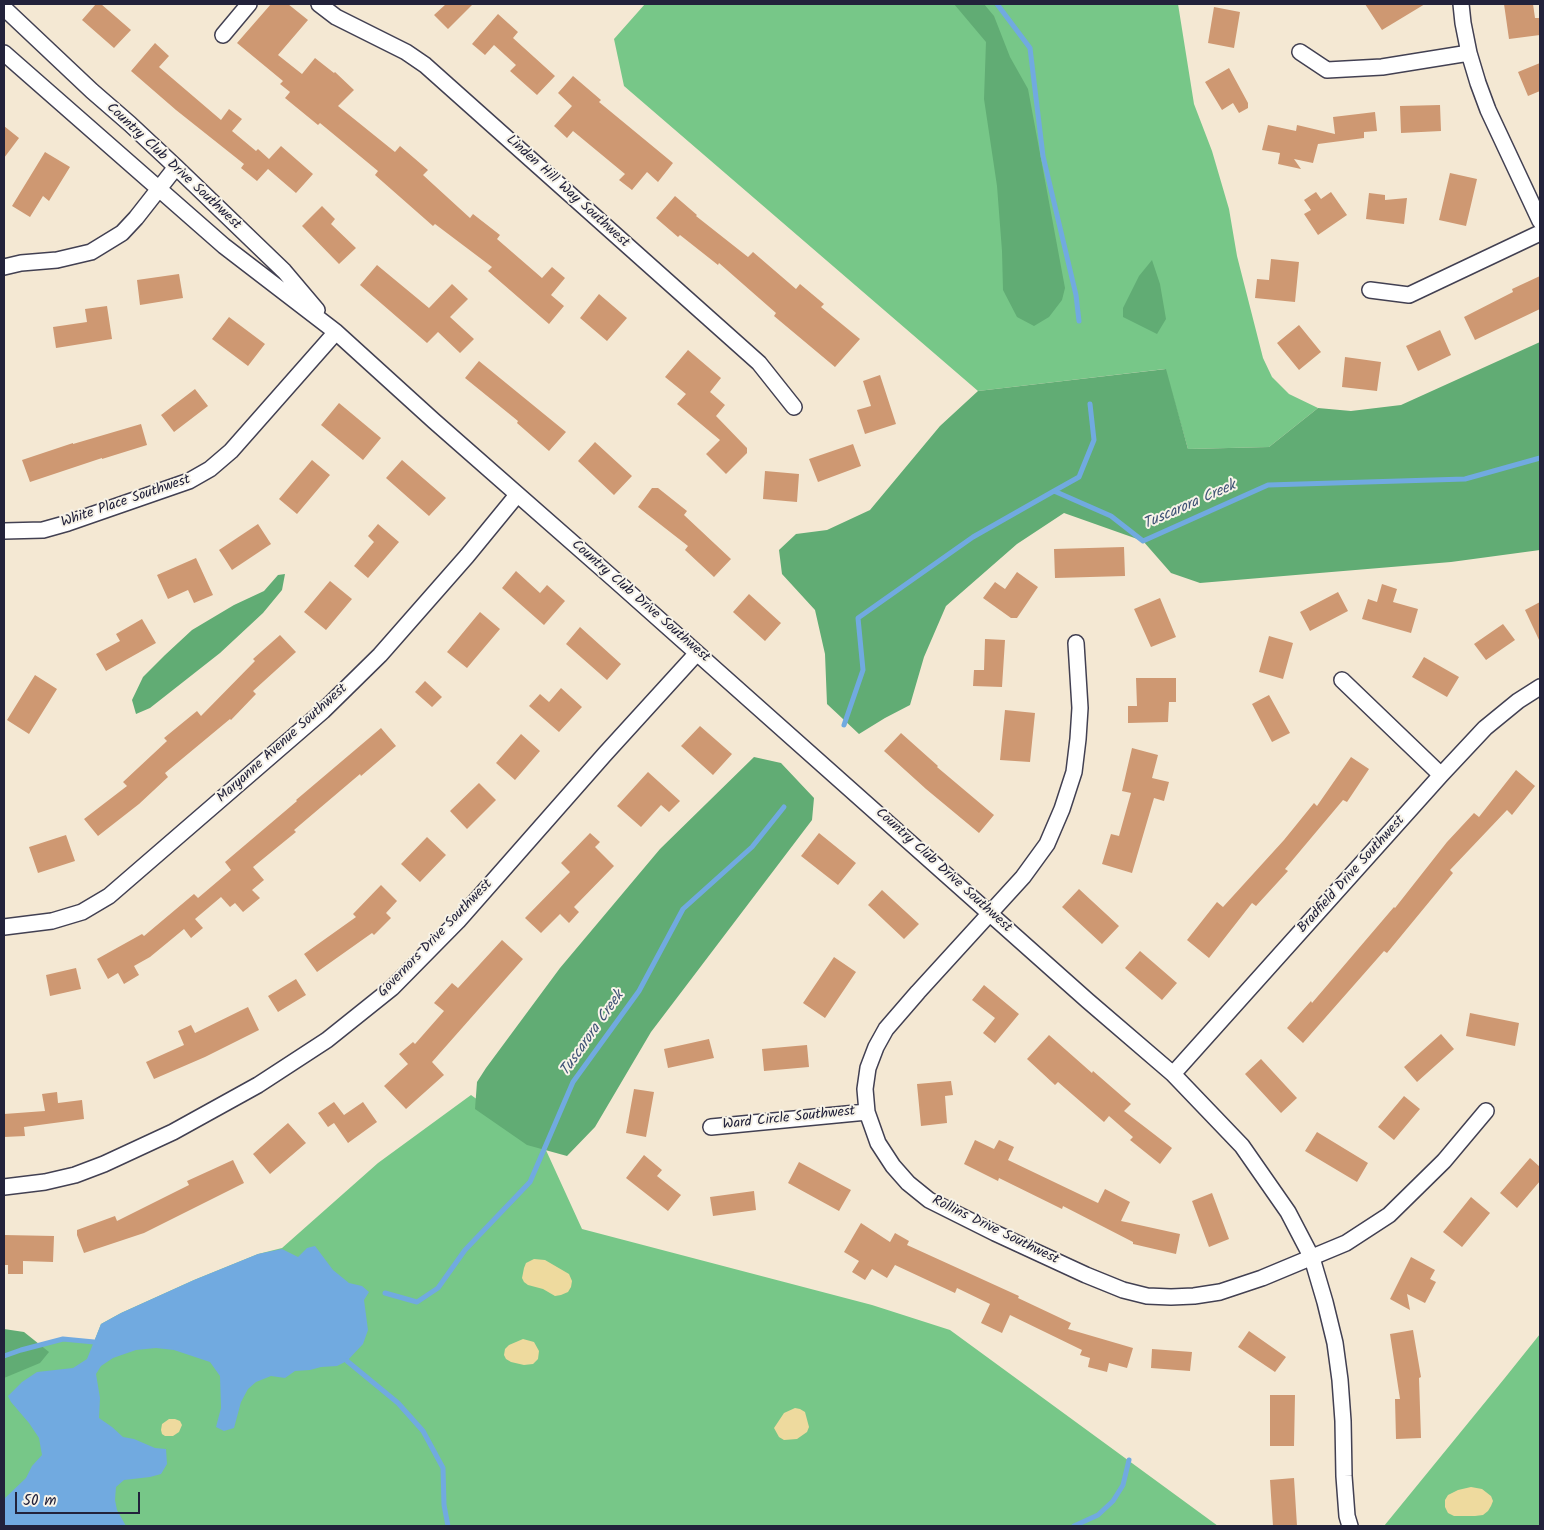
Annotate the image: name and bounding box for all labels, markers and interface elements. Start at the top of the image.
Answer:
street label: Country Club Drive Southwest [102,100,244,234]
street label: Linden Hill Way Southwest [502,132,632,252]
street label: White Place Southwest [59,472,193,532]
water label: Tuscarora Creek [1141,478,1239,534]
street label: Country Club Drive Southwest [567,537,713,667]
street label: Maryanne Avenue Southwest [214,681,352,807]
street label: Country Club Drive Southwest [871,805,1015,937]
street label: Bradfield Drive Southwest [1295,813,1409,937]
street label: Governors Drive Southwest [375,877,497,1001]
water label: Tuscarora Creek [557,988,629,1080]
street label: Ward Circle Southwest [722,1104,856,1134]
street label: Rollins Drive Southwest [929,1193,1061,1269]
scale bar [18,1482,142,1514]
text: 50 m [23,1489,57,1513]

